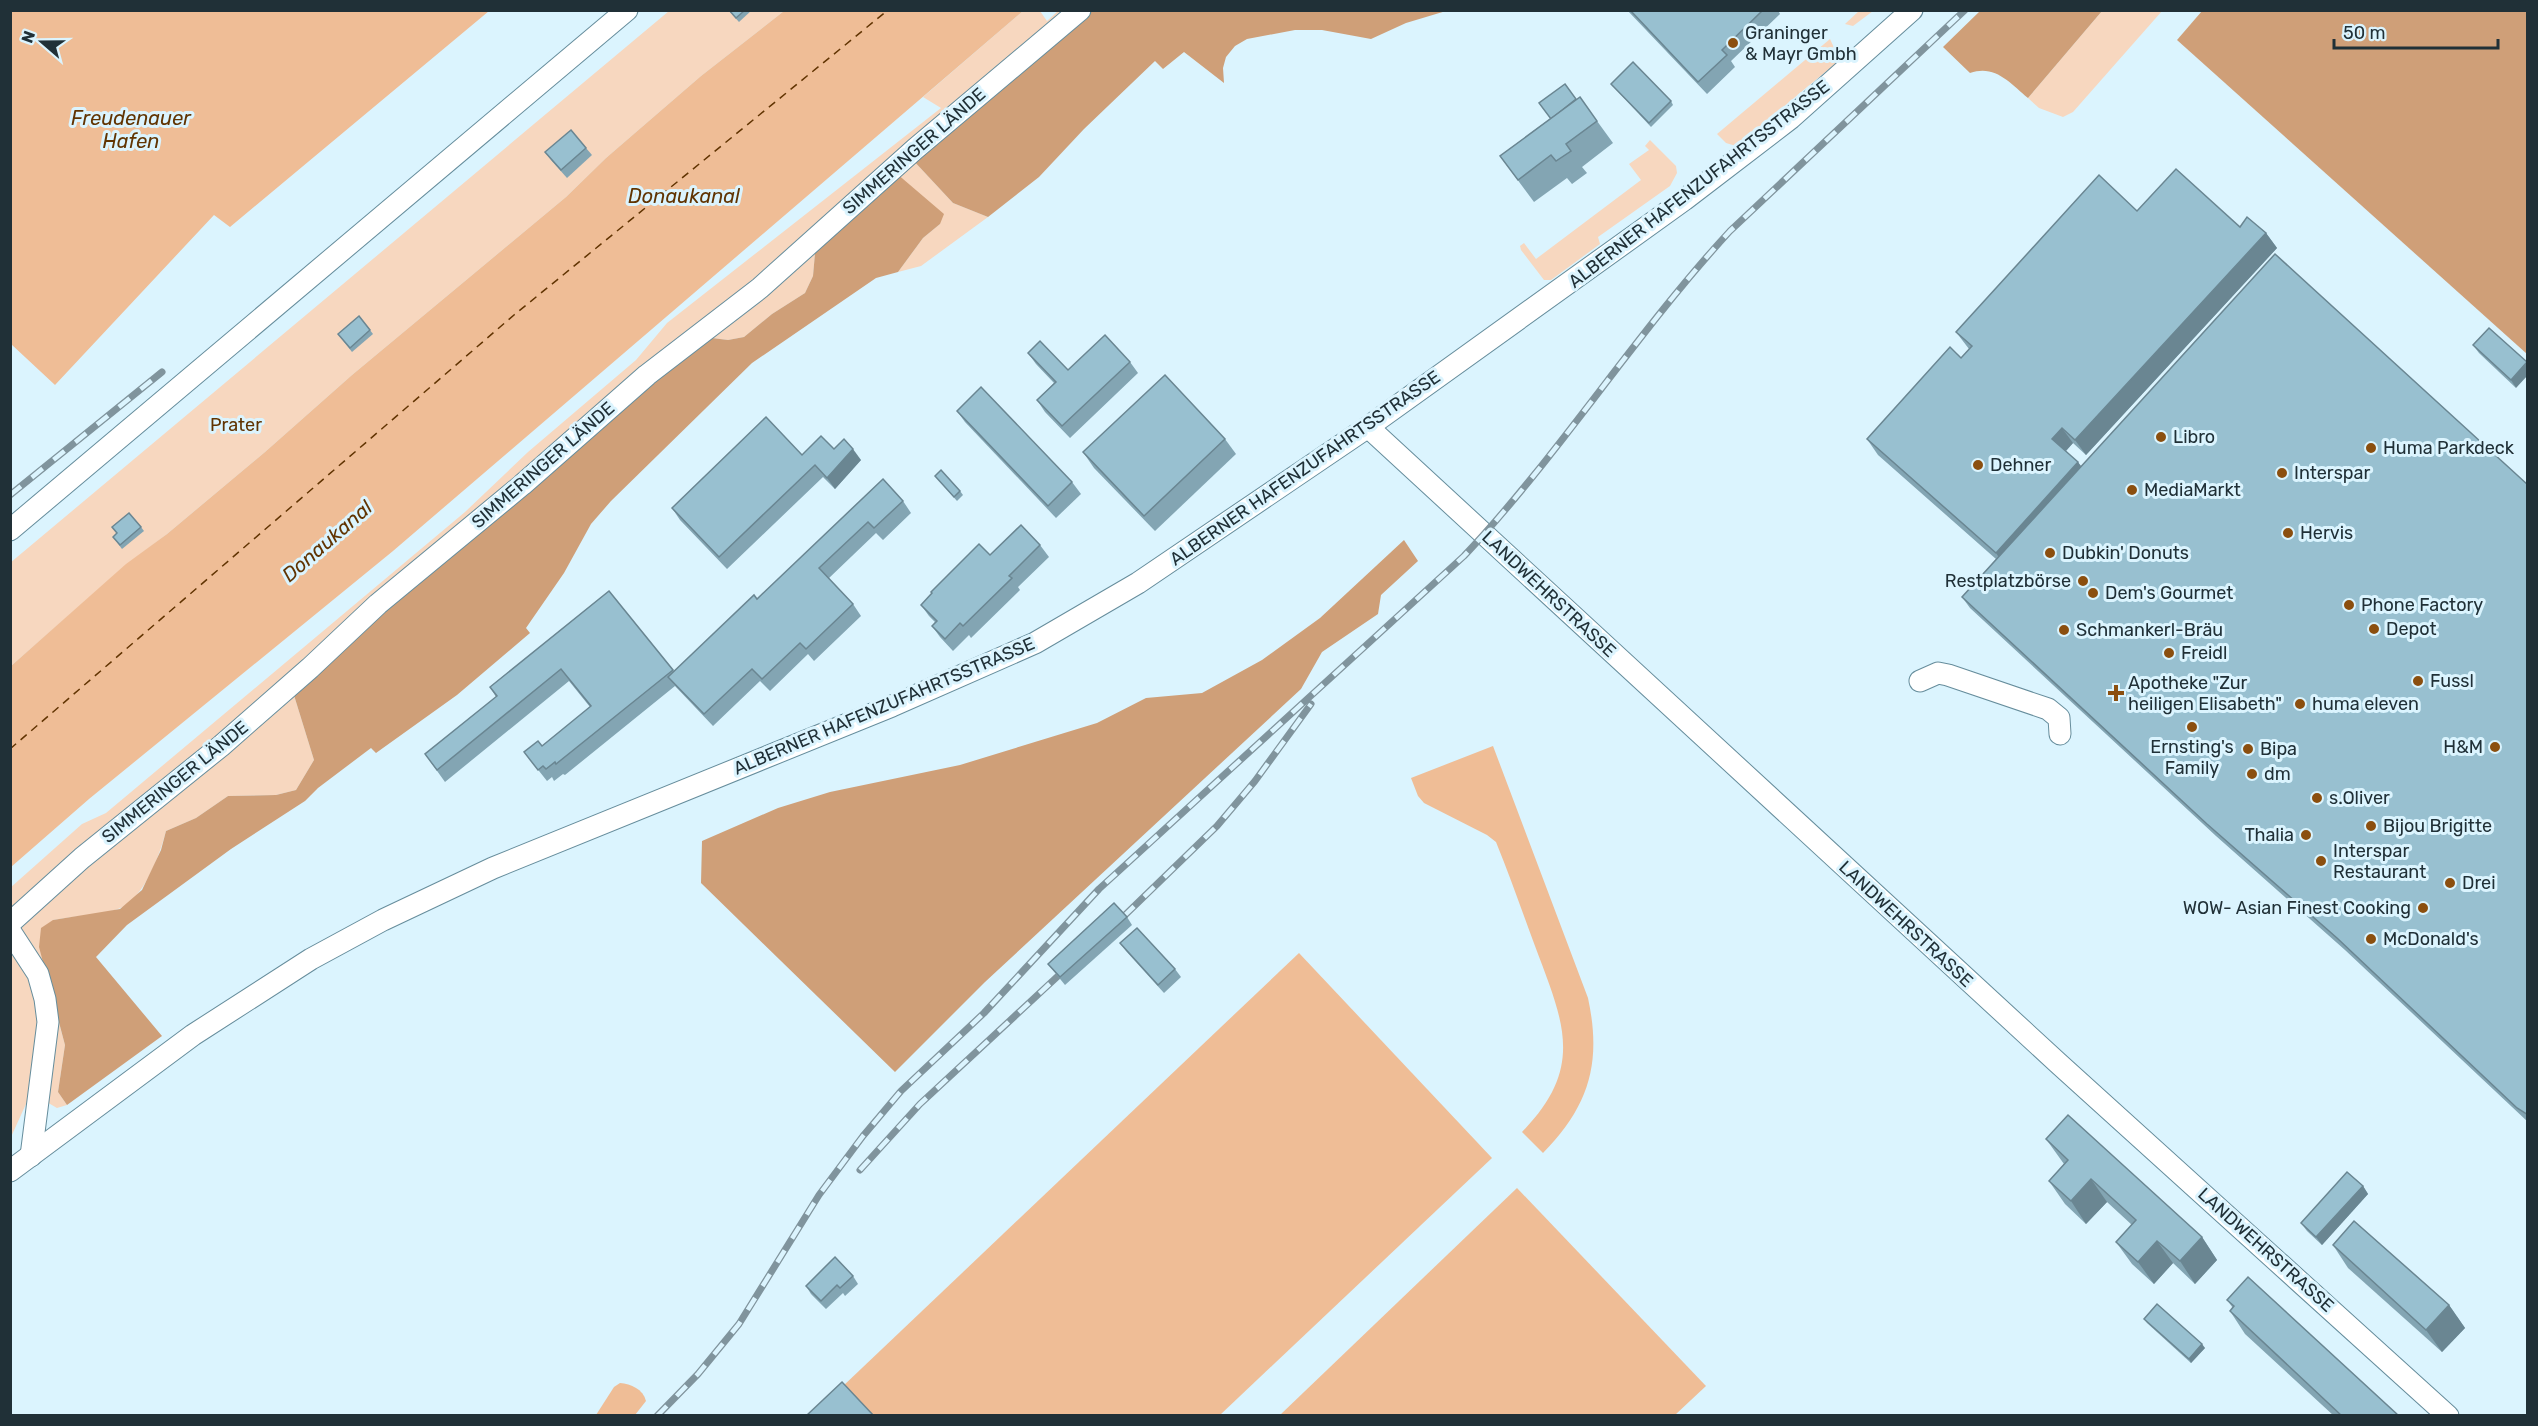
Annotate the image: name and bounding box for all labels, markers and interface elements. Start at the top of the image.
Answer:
north arrow [12,12,72,72]
scale bar [2334,12,2498,50]
place label: Graninger & Mayr Gmbh [1745,22,1857,65]
text: 50 m [2343,22,2386,44]
text: N [17,28,39,46]
marker: Graninger & Mayr Gmbh [1726,36,1740,50]
street label: ALBERNER HAFENZUFAHRTSSTRASSE [1564,75,1834,293]
street label: SIMMERINGER LÄNDE [838,83,990,219]
water label: Freudenauer Hafen [71,106,192,153]
water label: Donaukanal [628,184,741,208]
street label: ALBERNER HAFENZUFAHRTSSTRASSE [1166,366,1444,570]
street label: SIMMERINGER LÄNDE [467,397,619,533]
park label: Prater [210,414,262,436]
place label: Libro [2173,426,2215,448]
marker: Libro [2154,430,2168,444]
place label: Huma Parkdeck [2383,437,2515,459]
marker: Huma Parkdeck [2364,441,2378,455]
place label: Dehner [1990,454,2051,476]
marker: Dehner [1971,458,1985,472]
place label: Interspar [2294,462,2370,484]
marker: Interspar [2275,466,2289,480]
place label: MediaMarkt [2144,479,2241,501]
marker: MediaMarkt [2125,483,2139,497]
water label: Donaukanal [277,495,378,587]
place label: Hervis [2300,522,2353,544]
street label: LANDWEHRSTRASSE [1477,526,1621,662]
marker: Hervis [2281,526,2295,540]
place label: Dubkin' Donuts [2062,542,2189,564]
marker: Dubkin' Donuts [2043,546,2057,560]
place label: Restplatzbörse [1945,570,2071,592]
marker: Restplatzbörse [2076,574,2090,588]
place label: Dem's Gourmet [2105,582,2233,604]
marker: Dem's Gourmet [2086,586,2100,600]
place label: Phone Factory [2361,594,2483,616]
marker: Phone Factory [2342,598,2356,612]
place label: Depot [2386,618,2437,640]
place label: Schmankerl-Bräu [2076,619,2223,641]
marker: Depot [2367,622,2381,636]
marker: Schmankerl-Bräu [2057,623,2071,637]
street label: ALBERNER HAFENZUFAHRTSSTRASSE [730,632,1038,780]
place label: Freidl [2181,642,2227,664]
marker: Freidl [2162,646,2176,660]
place label: Fussl [2430,670,2474,692]
place label: Apotheke "Zur heiligen Elisabeth" [2128,672,2282,715]
marker: Fussl [2411,674,2425,688]
marker: Apotheke "Zur heiligen Elisabeth" [2109,686,2123,700]
place label: huma eleven [2312,693,2419,715]
marker: huma eleven [2293,697,2307,711]
street label: SIMMERINGER LÄNDE [97,716,253,848]
marker: Ernsting's Family [2185,720,2199,734]
place label: Ernsting's Family [2150,736,2234,779]
place label: H&M [2443,736,2483,758]
place label: Bipa [2260,738,2297,760]
marker: H&M [2488,740,2502,754]
marker: Bipa [2241,742,2255,756]
place label: dm [2264,763,2291,785]
marker: dm [2245,767,2259,781]
place label: s.Oliver [2329,787,2390,809]
marker: s.Oliver [2310,791,2324,805]
place label: Bijou Brigitte [2383,815,2492,837]
marker: Bijou Brigitte [2364,819,2378,833]
place label: Thalia [2244,824,2294,846]
marker: Thalia [2299,828,2313,842]
place label: Interspar Restaurant [2333,840,2426,883]
marker: Interspar Restaurant [2314,854,2328,868]
street label: LANDWEHRSTRASSE [1834,856,1978,992]
place label: Drei [2462,872,2496,894]
marker: Drei [2443,876,2457,890]
place label: WOW- Asian Finest Cooking [2183,897,2411,919]
marker: WOW- Asian Finest Cooking [2416,901,2430,915]
place label: McDonald's [2383,928,2479,950]
marker: McDonald's [2364,932,2378,946]
street label: LANDWEHRSTRASSE [2193,1183,2339,1317]

